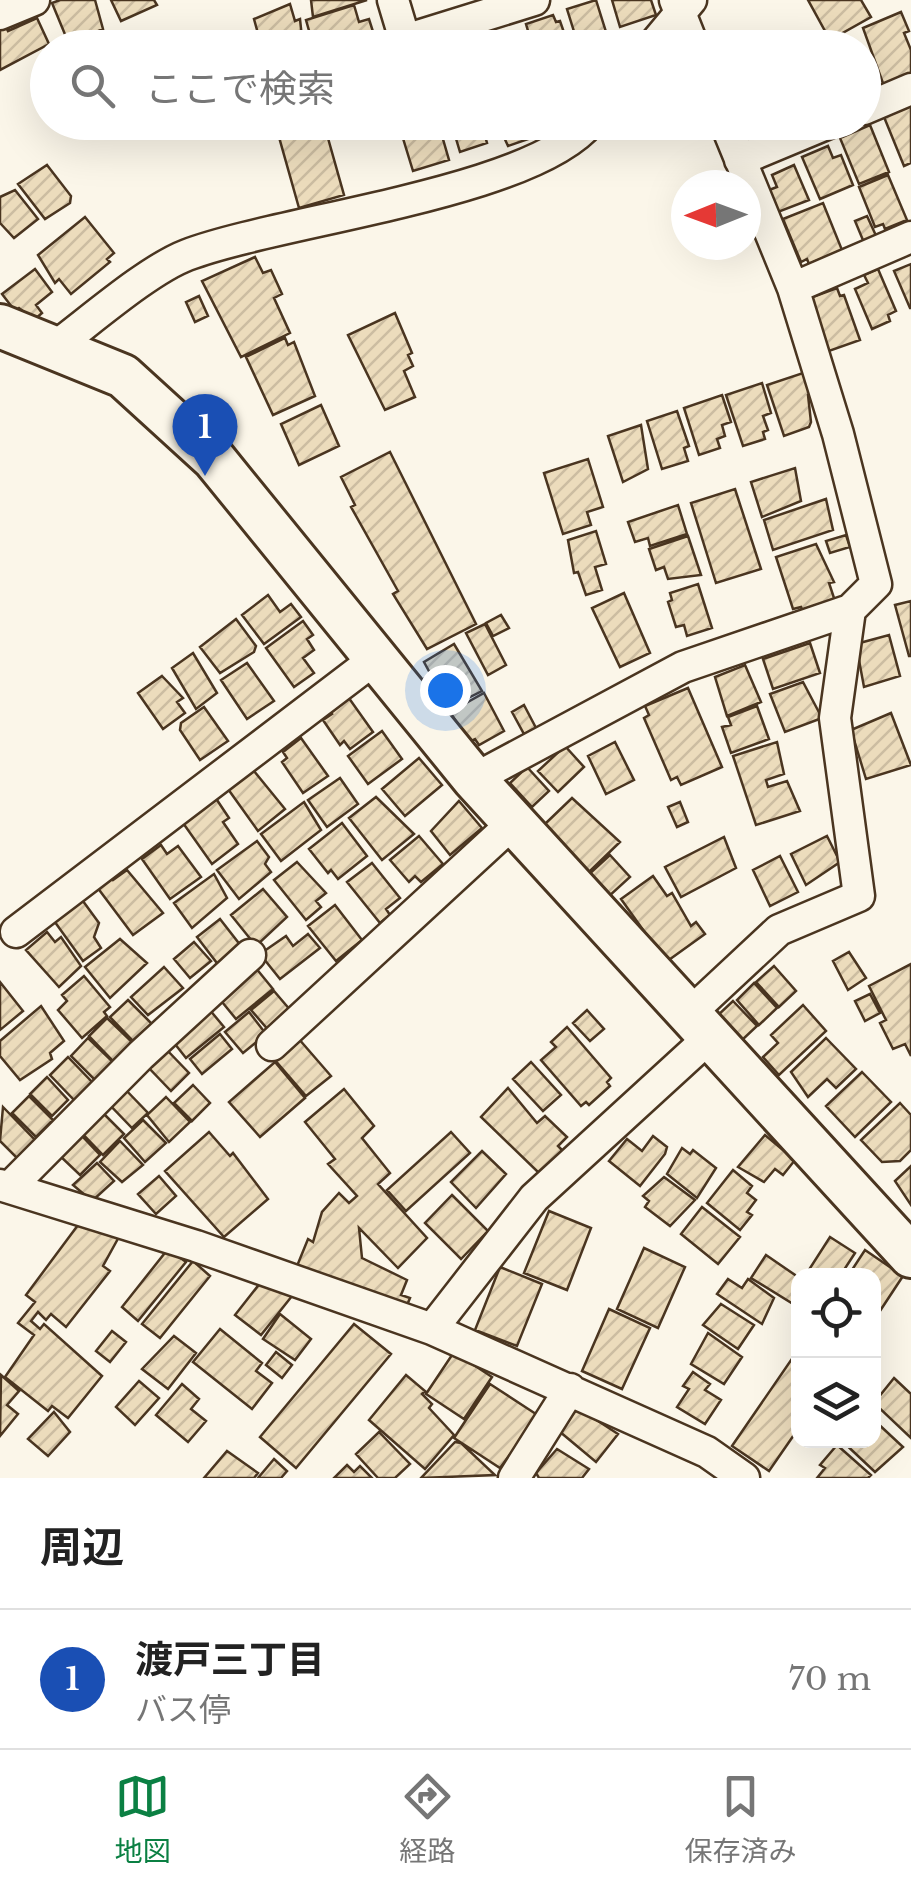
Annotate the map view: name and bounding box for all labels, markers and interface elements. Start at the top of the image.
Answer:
search box [30,30,881,140]
icon: search [65,58,120,113]
text: ここで検索 [145,65,335,112]
north arrow [671,170,761,260]
pin: 1 [172,394,238,476]
your location [420,665,471,716]
map controls [791,1268,881,1448]
button: locate [791,1268,881,1358]
button: layers [791,1358,881,1448]
text: 周辺 [40,1521,124,1573]
text: 渡戸三丁目 [135,1636,325,1683]
text: 1 [66,1659,79,1699]
text: 70 m [789,1659,871,1699]
text: バス停 [135,1690,231,1730]
tab: 地図 [114,1769,171,1869]
tab: 経路 [399,1769,456,1869]
tab: 保存済み [684,1769,797,1869]

